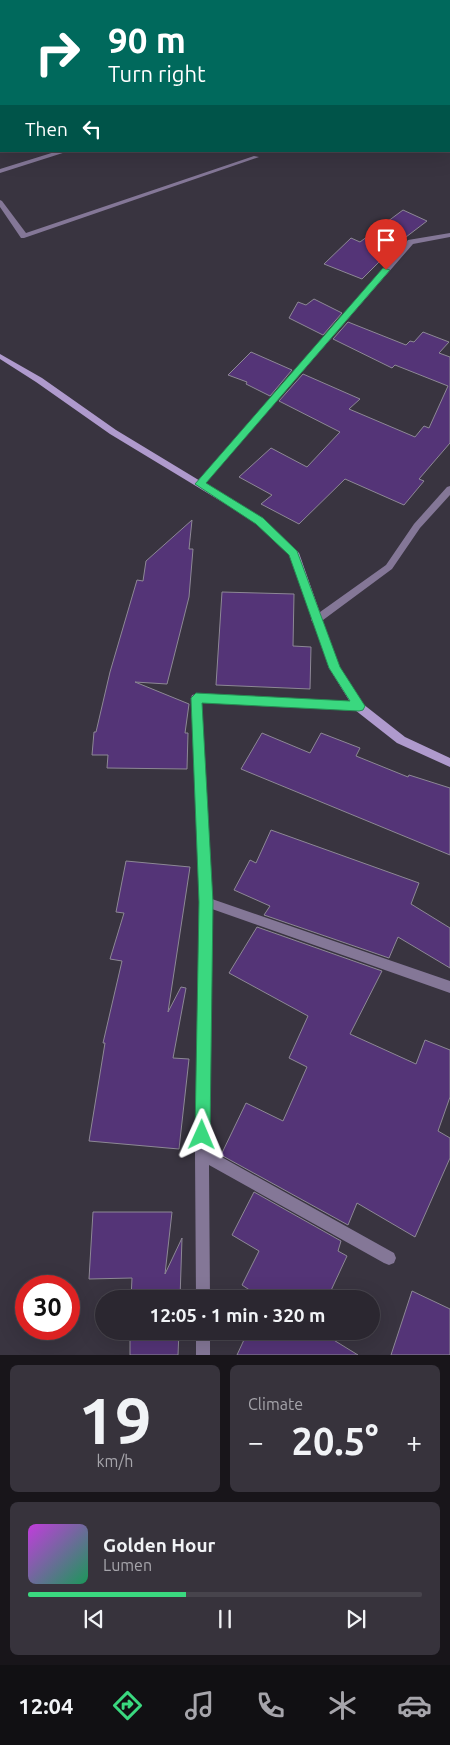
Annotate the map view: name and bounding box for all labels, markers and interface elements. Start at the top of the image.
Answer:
icon: right [25,20,90,85]
text: 90 m [108,20,186,60]
text: Turn right [108,61,206,86]
icon: left [78,115,106,143]
text: Then [25,118,68,140]
pin [365,219,407,270]
icon: arrive [372,226,400,254]
position arrow [175,1108,227,1160]
speed limit sign: 30 [15,1275,80,1340]
text: 12:05 · 1 min · 320 m [150,1304,325,1326]
text: 19 [78,1383,152,1456]
text: Climate [248,1395,303,1413]
text: 20.5° [291,1420,379,1462]
text: − [248,1426,264,1457]
text: + [406,1426,422,1457]
text: km/h [97,1452,133,1470]
text: Golden Hour [103,1534,215,1556]
text: Lumen [103,1556,152,1574]
icon: previous [80,1605,108,1633]
icon: pause [211,1605,239,1633]
icon: next [342,1605,370,1633]
icon: directions [110,1688,145,1723]
icon: music [182,1688,217,1723]
icon: phone [253,1688,288,1723]
icon: climate [325,1688,360,1723]
icon: car [397,1688,432,1723]
text: 12:04 [18,1693,73,1718]

